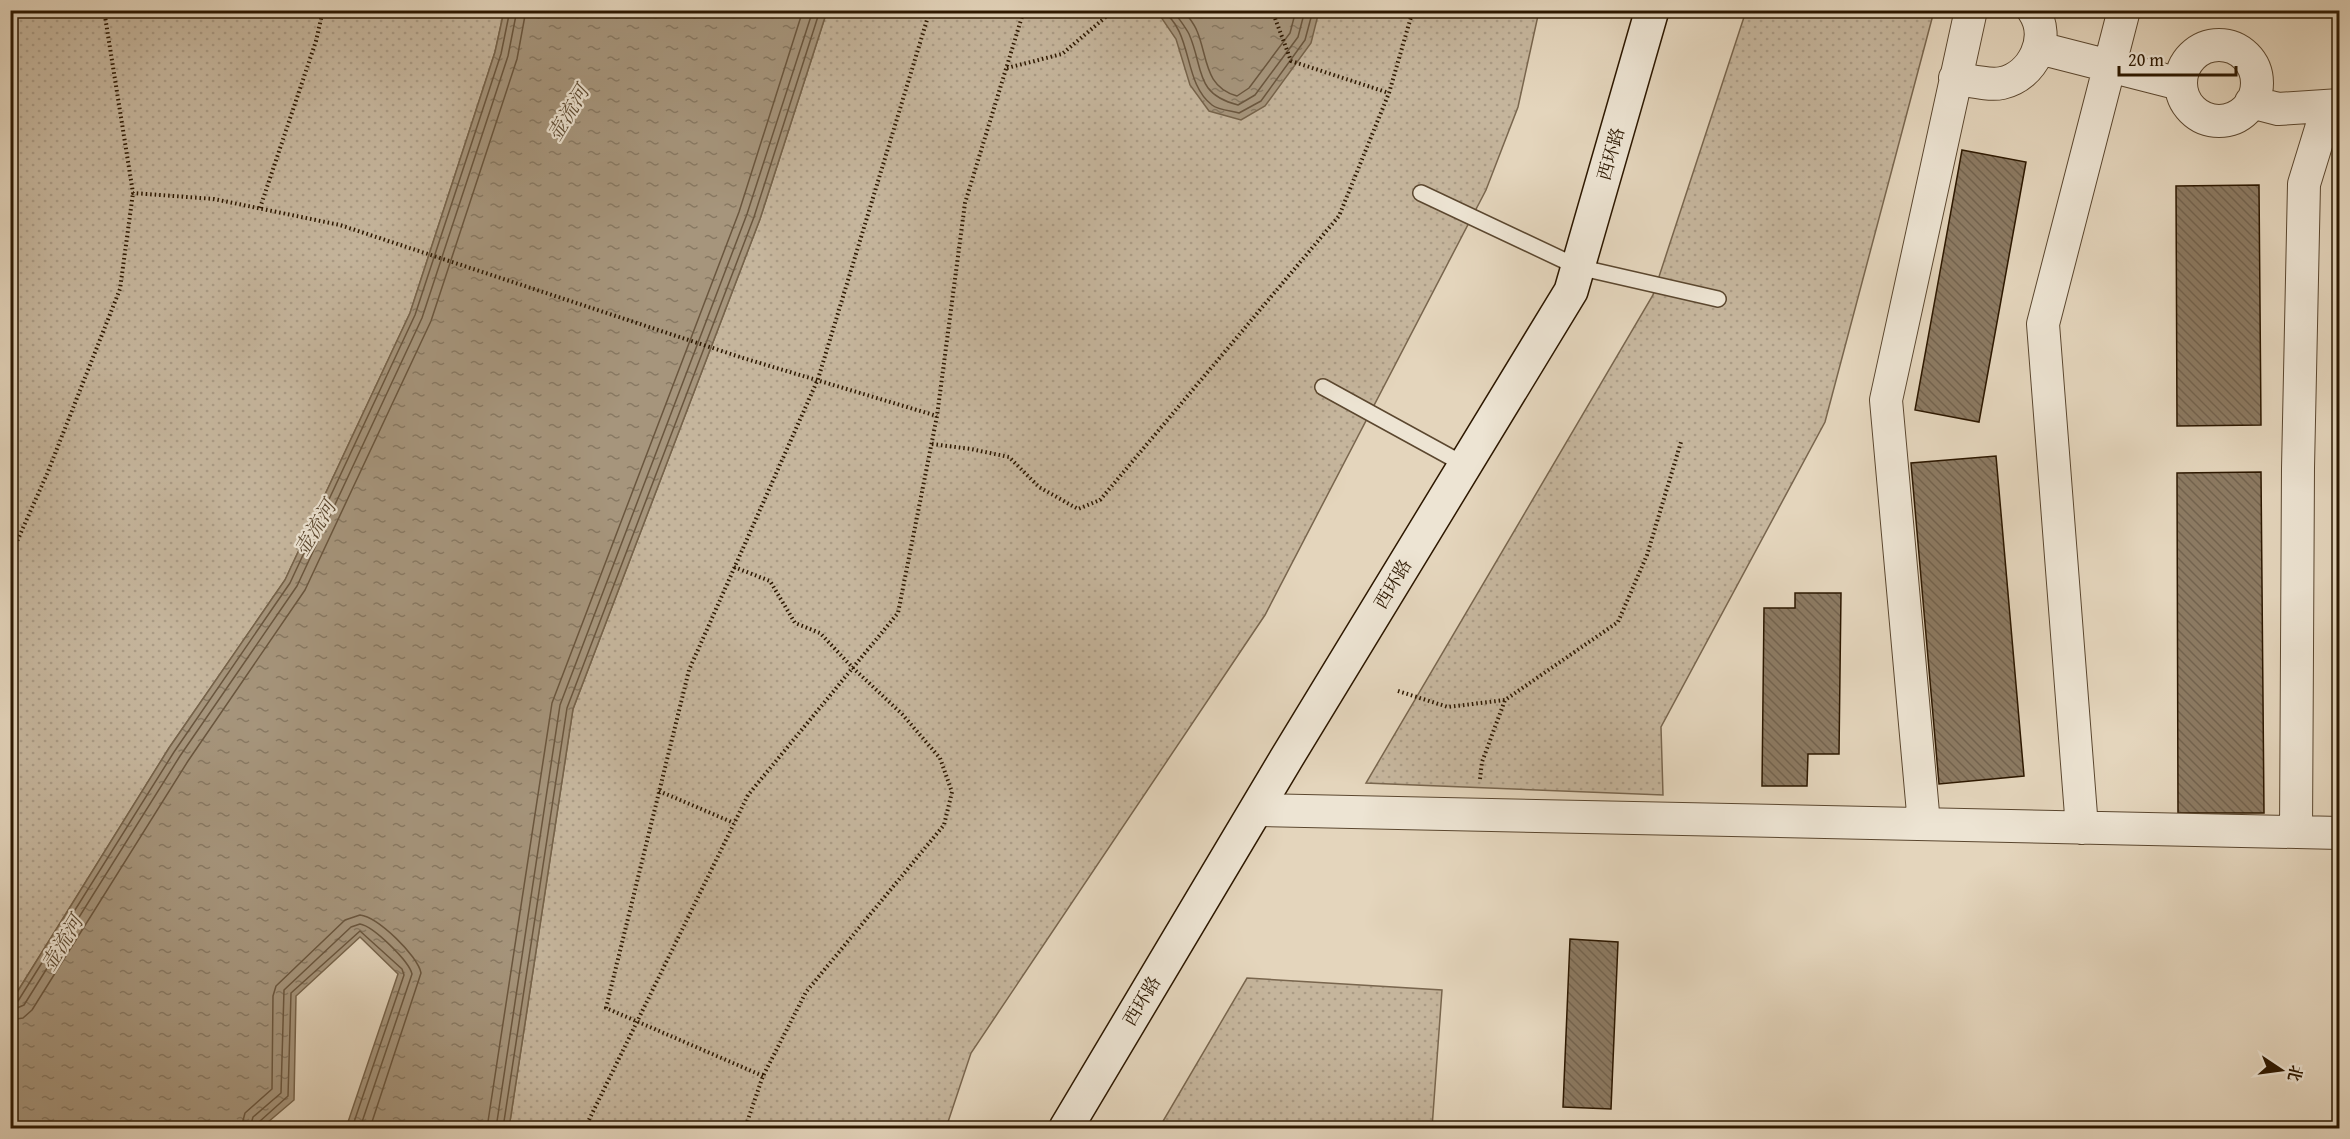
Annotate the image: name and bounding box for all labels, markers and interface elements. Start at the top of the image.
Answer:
scale bar [2119,39,2236,77]
text: 20 m [2128,46,2164,73]
water label: 壶流河 [540,77,597,146]
street label: 西环路 [1590,124,1631,184]
water label: 壶流河 [287,492,344,561]
street label: 西环路 [1367,554,1418,614]
water label: 壶流河 [34,907,91,976]
street label: 西环路 [1116,971,1167,1031]
north arrow [2251,1040,2311,1100]
text: 北 [2282,1063,2309,1084]

